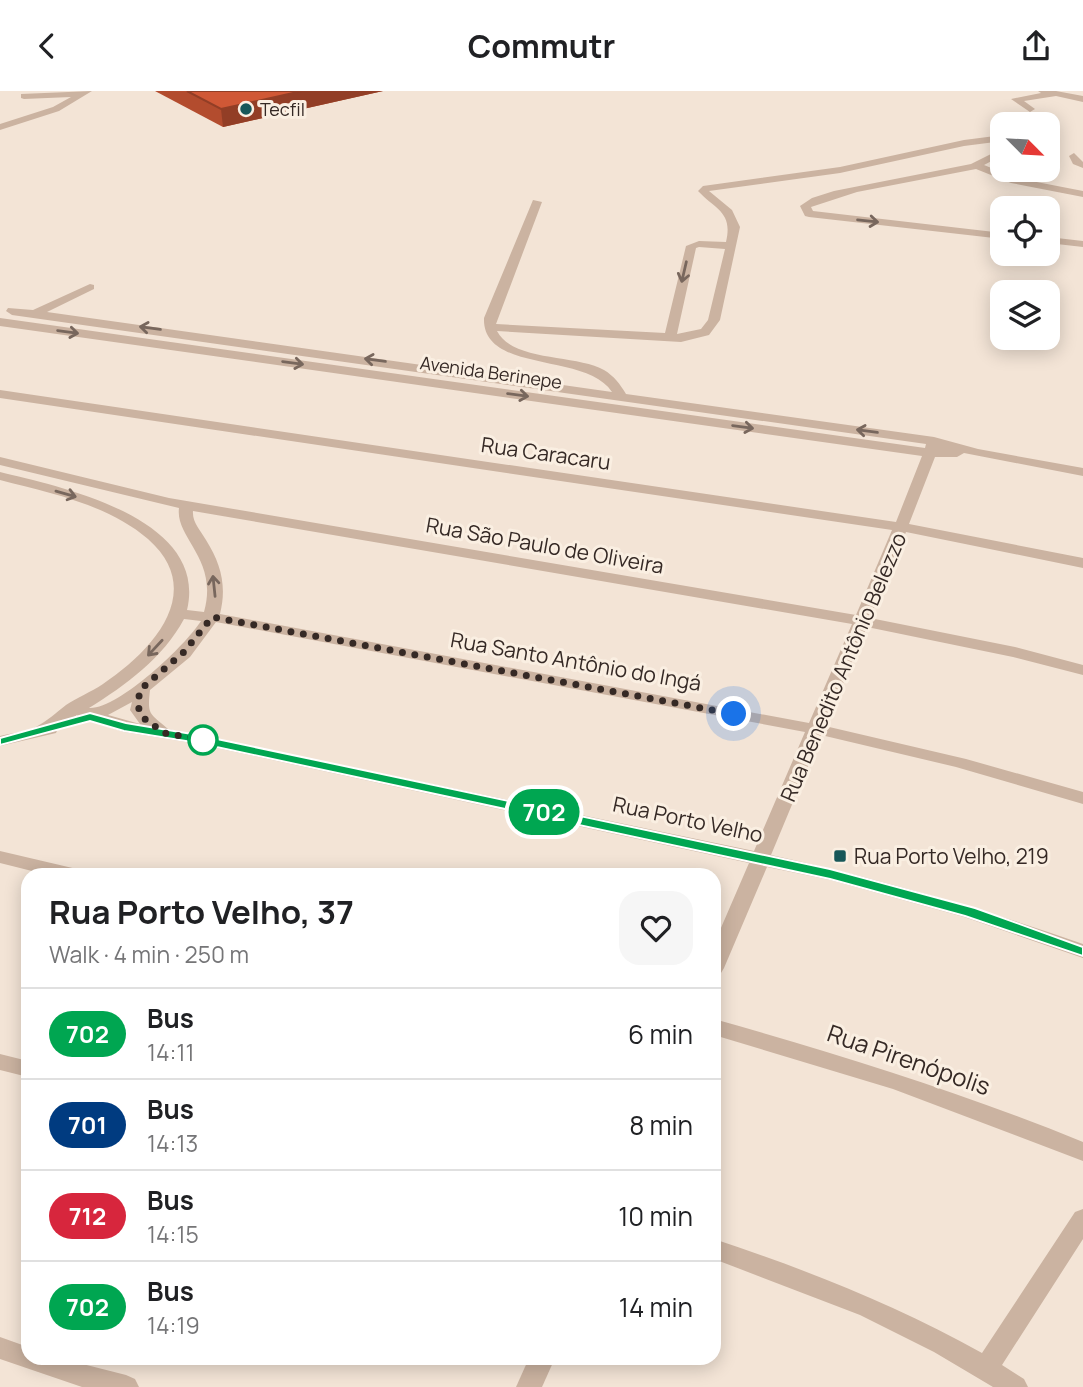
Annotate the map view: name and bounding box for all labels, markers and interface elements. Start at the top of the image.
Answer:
text: Commutr [468,24,615,68]
icon: back [28,27,66,65]
icon: share [1017,27,1055,65]
place label: Tecfil [260,97,305,121]
marker: Tecfil [238,101,254,117]
north arrow [990,112,1060,182]
map controls [990,112,1060,350]
button: locate [990,196,1060,266]
one-way arrow [857,215,879,228]
one-way arrow [677,260,691,283]
button: layers [990,280,1060,350]
one-way arrow [139,322,161,335]
one-way arrow [56,325,78,338]
street label: Avenida Berinepe [418,350,564,394]
one-way arrow [364,353,387,366]
one-way arrow [281,357,304,370]
one-way arrow [506,389,529,402]
one-way arrow [731,421,754,434]
one-way arrow [856,424,879,437]
street label: Rua Caracaru [480,430,612,476]
one-way arrow [54,488,77,501]
street label: Rua São Paulo de Oliveira [424,510,666,580]
street label: Rua Benedito Antônio Belezzo [774,528,912,806]
one-way arrow [207,575,220,598]
street label: Rua Santo Antônio do Ingá [448,625,704,697]
one-way arrow [147,639,164,656]
your location [716,696,751,731]
unlabelled marker [188,725,218,755]
line badge: 702 [504,789,584,835]
street label: Rua Porto Velho [611,789,765,849]
text: 702 [523,795,565,828]
place label: Rua Porto Velho, 219 [854,842,1049,870]
marker: Rua Porto Velho, 219 [832,848,848,864]
text: Rua Porto Velho, 37 [49,889,354,934]
button: heart [619,891,693,965]
text: Walk · 4 min · 250 m [49,938,249,970]
text: Bus [147,1000,194,1036]
text: 6 min [628,1016,693,1052]
street label: Rua Pirenópolis [823,1016,995,1102]
text: 702 [66,1017,109,1050]
text: 14:11 [147,1036,194,1068]
text: Bus [147,1091,194,1127]
text: 8 min [629,1107,693,1143]
text: 701 [68,1108,107,1141]
text: 14:13 [147,1127,198,1159]
text: Bus [147,1182,194,1218]
text: 10 min [618,1198,693,1234]
text: 712 [69,1199,106,1232]
text: 14:15 [147,1218,199,1250]
text: Bus [147,1273,194,1309]
text: 14 min [619,1289,693,1325]
text: 702 [66,1290,109,1323]
text: 14:19 [147,1309,200,1341]

